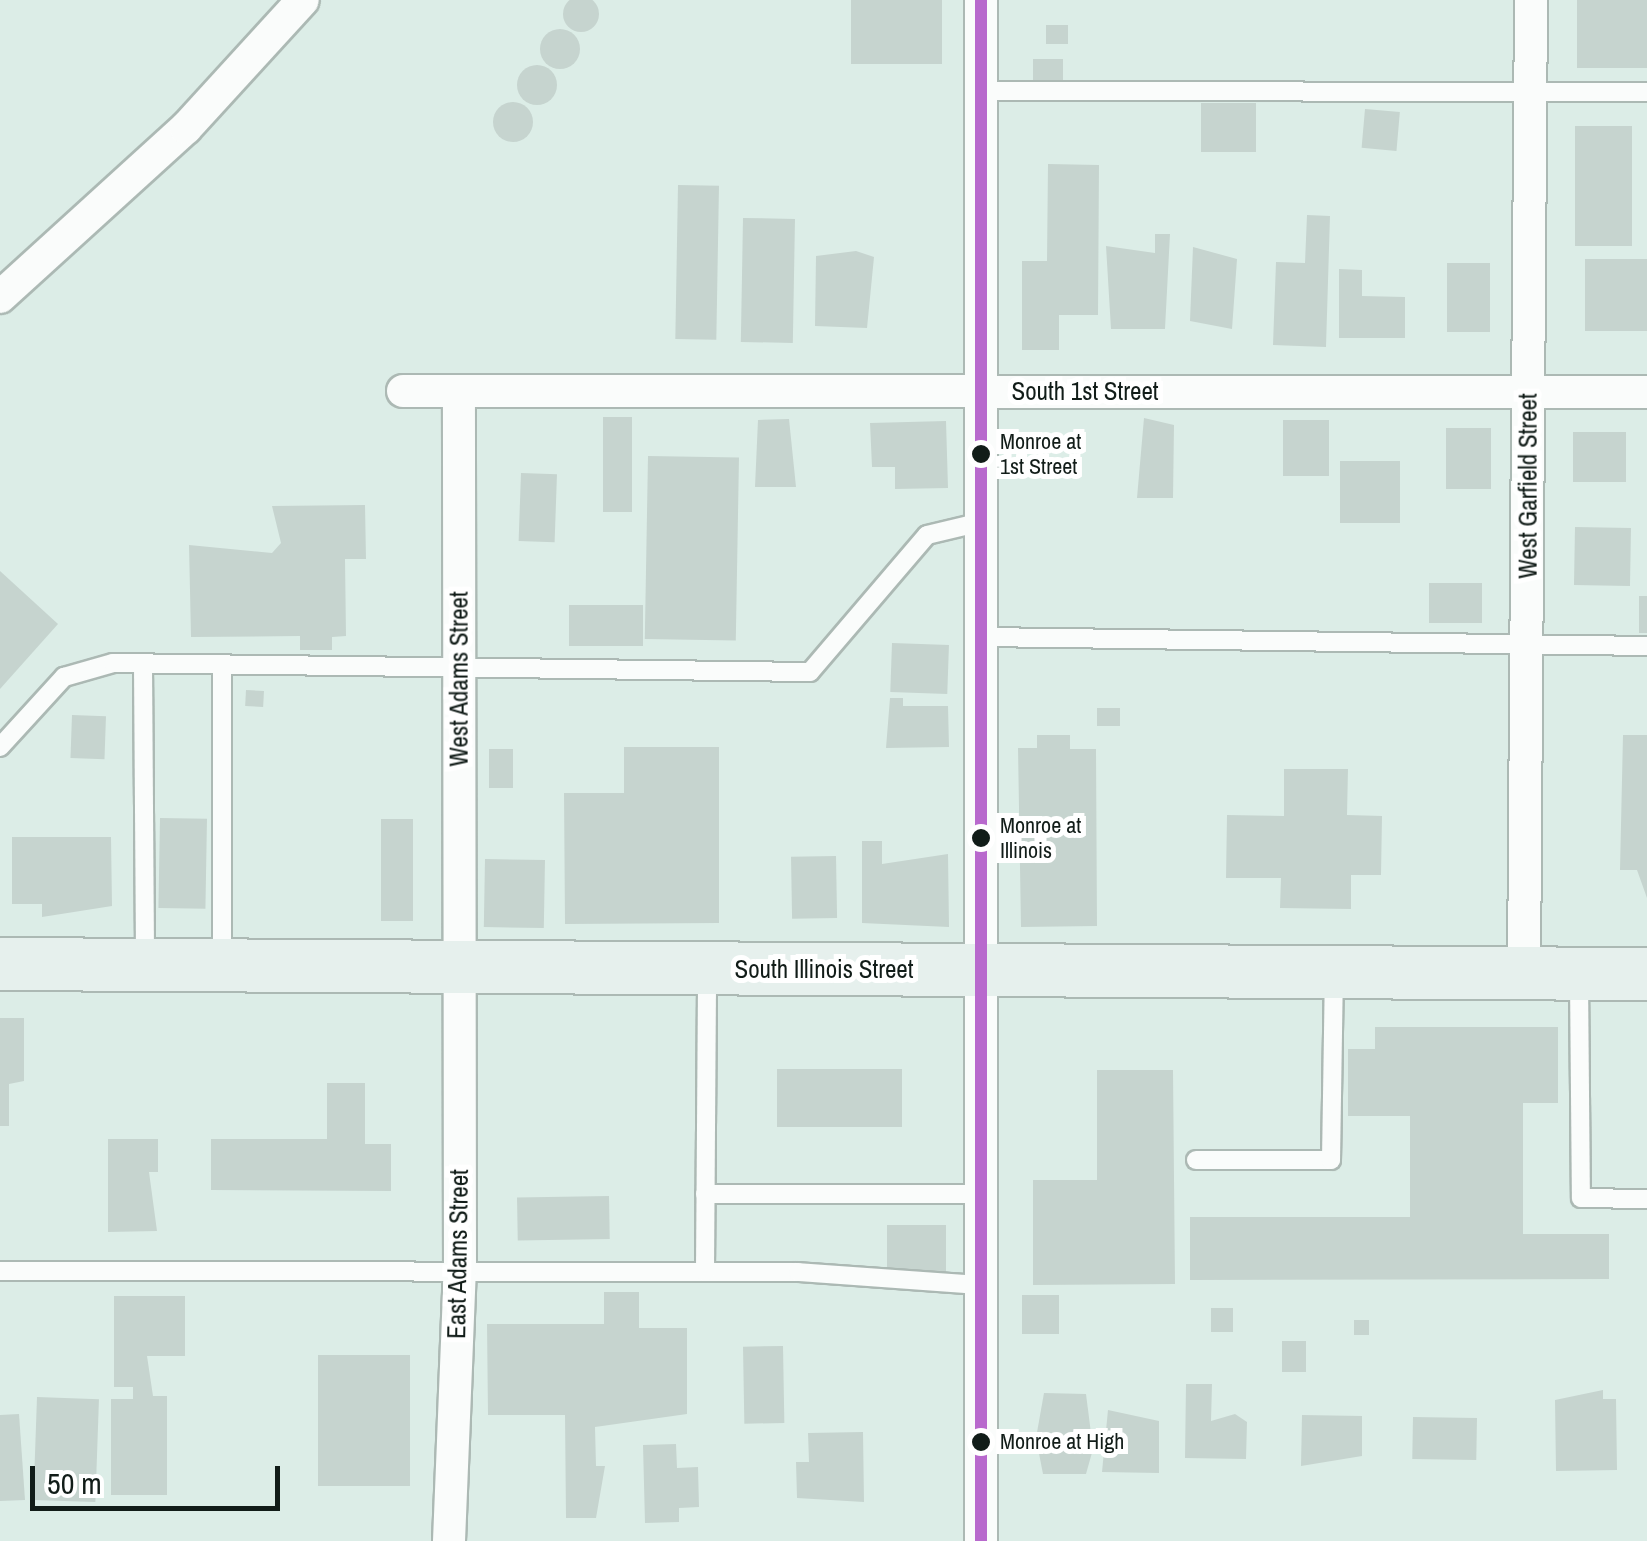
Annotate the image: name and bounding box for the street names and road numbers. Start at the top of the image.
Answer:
street label: South 1st Street [1011,376,1159,406]
street label: West Garfield Street [1513,393,1543,579]
street label: West Adams Street [444,591,474,767]
street label: South Illinois Street [735,954,913,984]
street label: East Adams Street [442,1168,474,1340]

